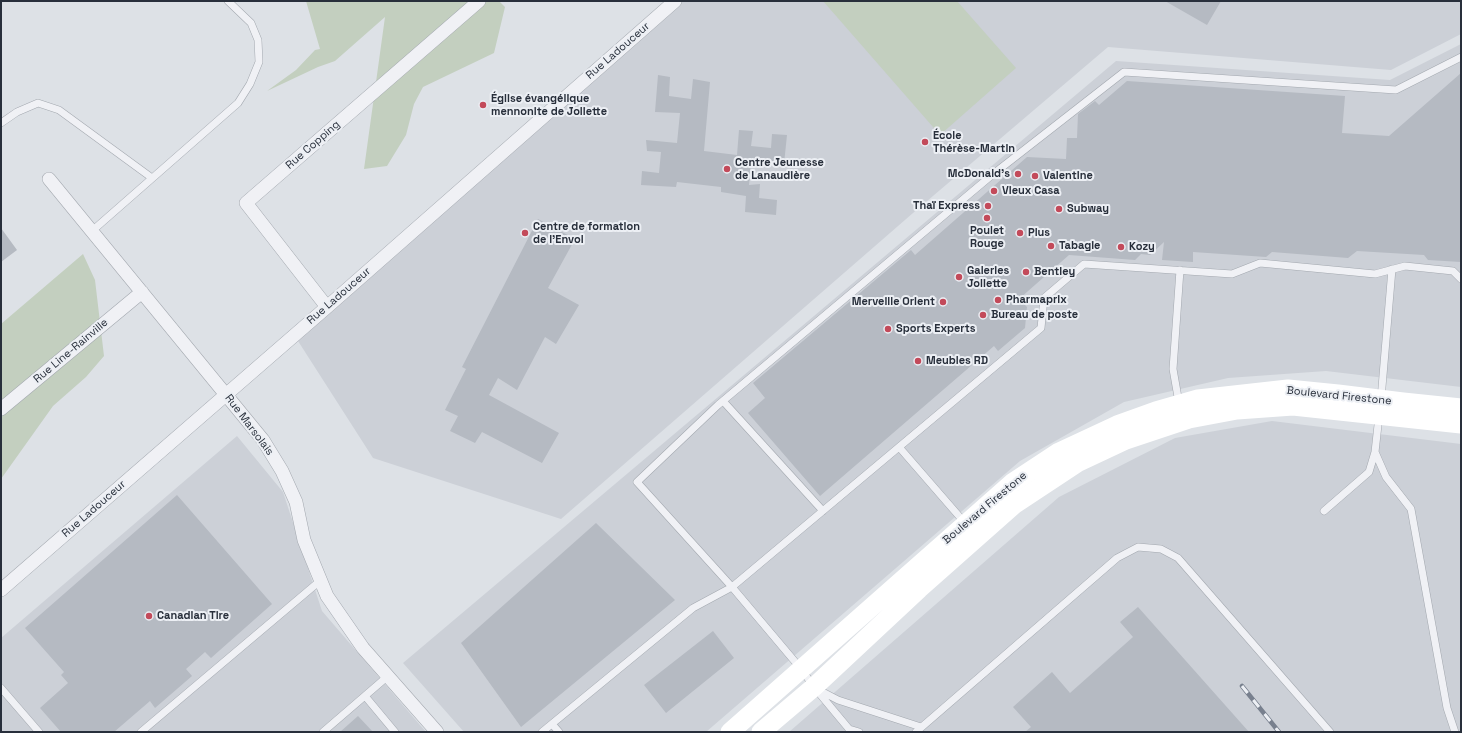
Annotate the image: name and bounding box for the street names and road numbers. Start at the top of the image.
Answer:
street label: Rue Ladouceur [584,20,652,82]
street label: Rue Copping [283,118,343,172]
street label: Rue Ladouceur [305,265,373,327]
street label: Rue Line-Rainville [31,316,111,386]
street label: Boulevard Firestone [1286,384,1392,408]
street label: Rue Marsolais [222,392,276,458]
street label: Boulevard Firestone [940,469,1030,547]
street label: Rue Ladouceur [60,478,128,540]

